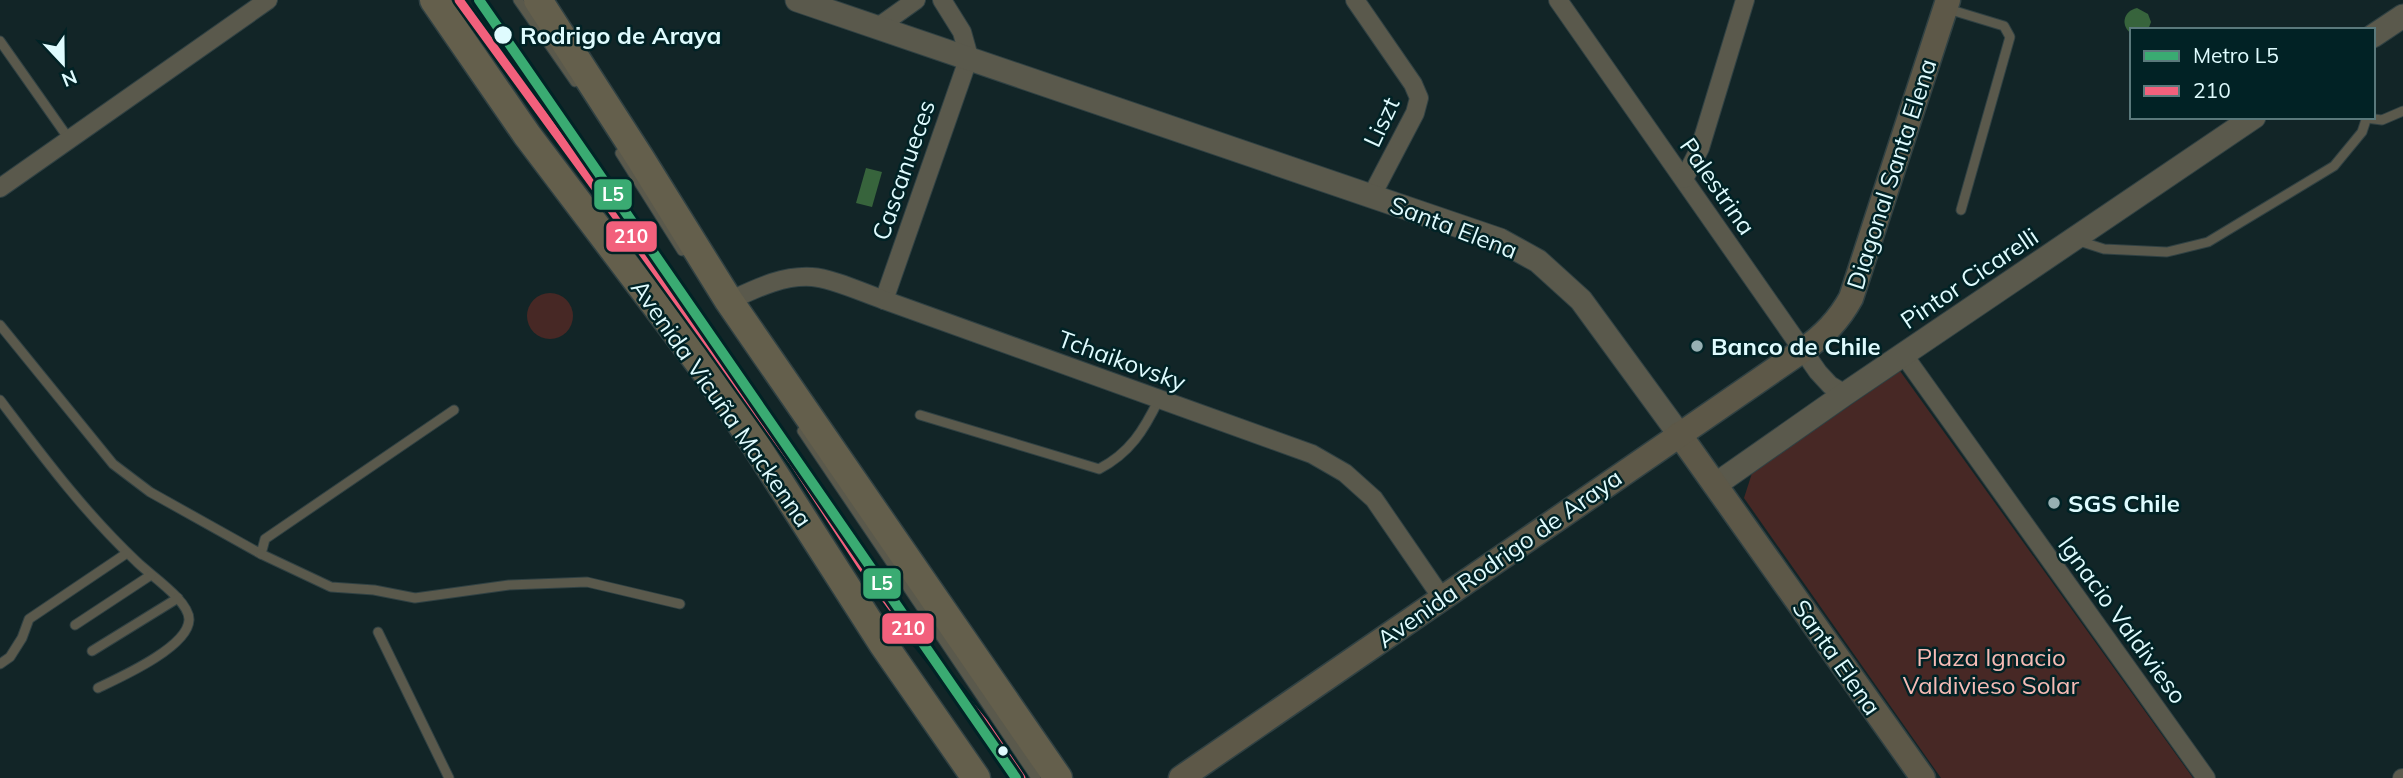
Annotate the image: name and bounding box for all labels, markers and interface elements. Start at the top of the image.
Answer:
place label: Rodrigo de Araya [520,20,721,50]
marker: Rodrigo de Araya [492,24,514,46]
north arrow [28,28,98,98]
legend [2130,28,2375,119]
text: Metro L5 [2193,42,2279,68]
street label: Diagonal Santa Elena [1840,55,1942,293]
text: N [58,65,81,93]
text: 210 [2193,77,2231,103]
street label: Liszt [1357,92,1405,152]
street label: Cascanueces [865,96,941,244]
street label: Palestrina [1674,132,1762,240]
line badge: L5 [593,178,633,211]
text: L5 [602,182,624,206]
street label: Santa Elena [1386,189,1522,265]
line badge: 210 [605,220,658,253]
street label: Pintor Cicarelli [1895,221,2043,335]
text: 210 [614,224,648,248]
street label: Avenida Vicuña Mackenna [625,274,819,532]
street label: Tchaikovsky [1054,323,1190,397]
place label: Banco de Chile [1711,331,1881,361]
marker: Banco de Chile [1689,338,1705,354]
street label: Avenida Rodrigo de Araya [1371,462,1627,654]
place label: SGS Chile [2068,488,2180,518]
marker: SGS Chile [2046,495,2062,511]
street label: Ignacio Valdivieso [2052,531,2194,709]
line badge: L5 [862,567,902,600]
text: L5 [871,571,893,595]
street label: Santa Elena [1786,594,1888,720]
line badge: 210 [881,612,935,645]
text: 210 [891,616,925,640]
park label: Plaza Ignacio Valdivieso Solar [1903,642,2080,700]
unlabelled marker [996,744,1010,758]

